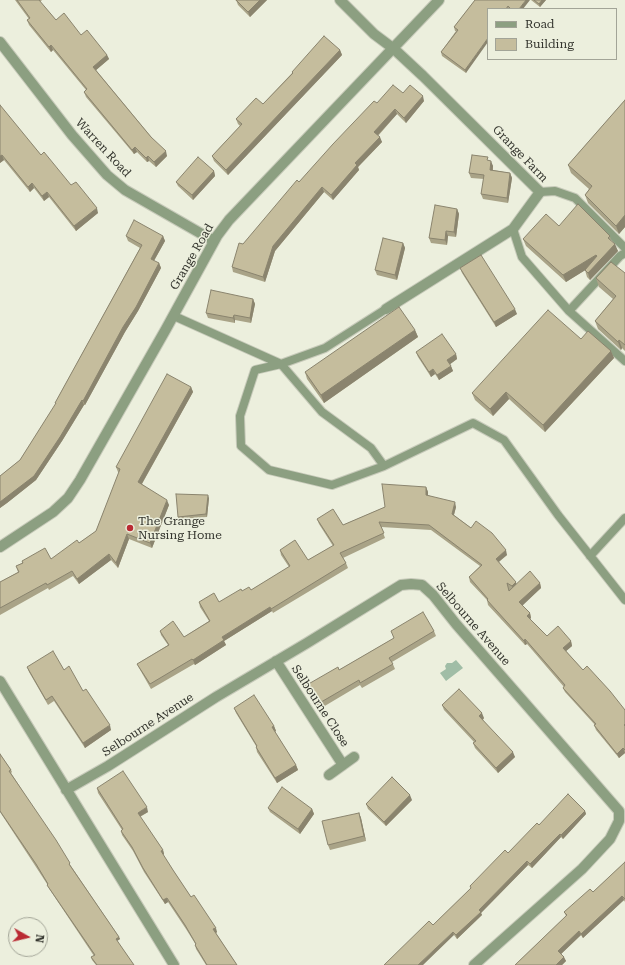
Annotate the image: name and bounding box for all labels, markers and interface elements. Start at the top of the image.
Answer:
legend [487,8,617,60]
text: Road [525,17,554,31]
text: Building [525,37,574,51]
street label: Warren Road [72,116,134,180]
street label: Grange Farm [489,123,551,185]
street label: Grange Road [167,221,217,293]
place label: The Grange Nursing Home [138,514,222,542]
marker: The Grange Nursing Home [125,523,135,533]
street label: Selbourne Avenue [433,579,513,669]
street label: Selbourne Close [288,662,352,750]
street label: Selbourne Avenue [100,690,196,760]
north arrow [8,917,48,957]
text: N [32,933,46,944]

